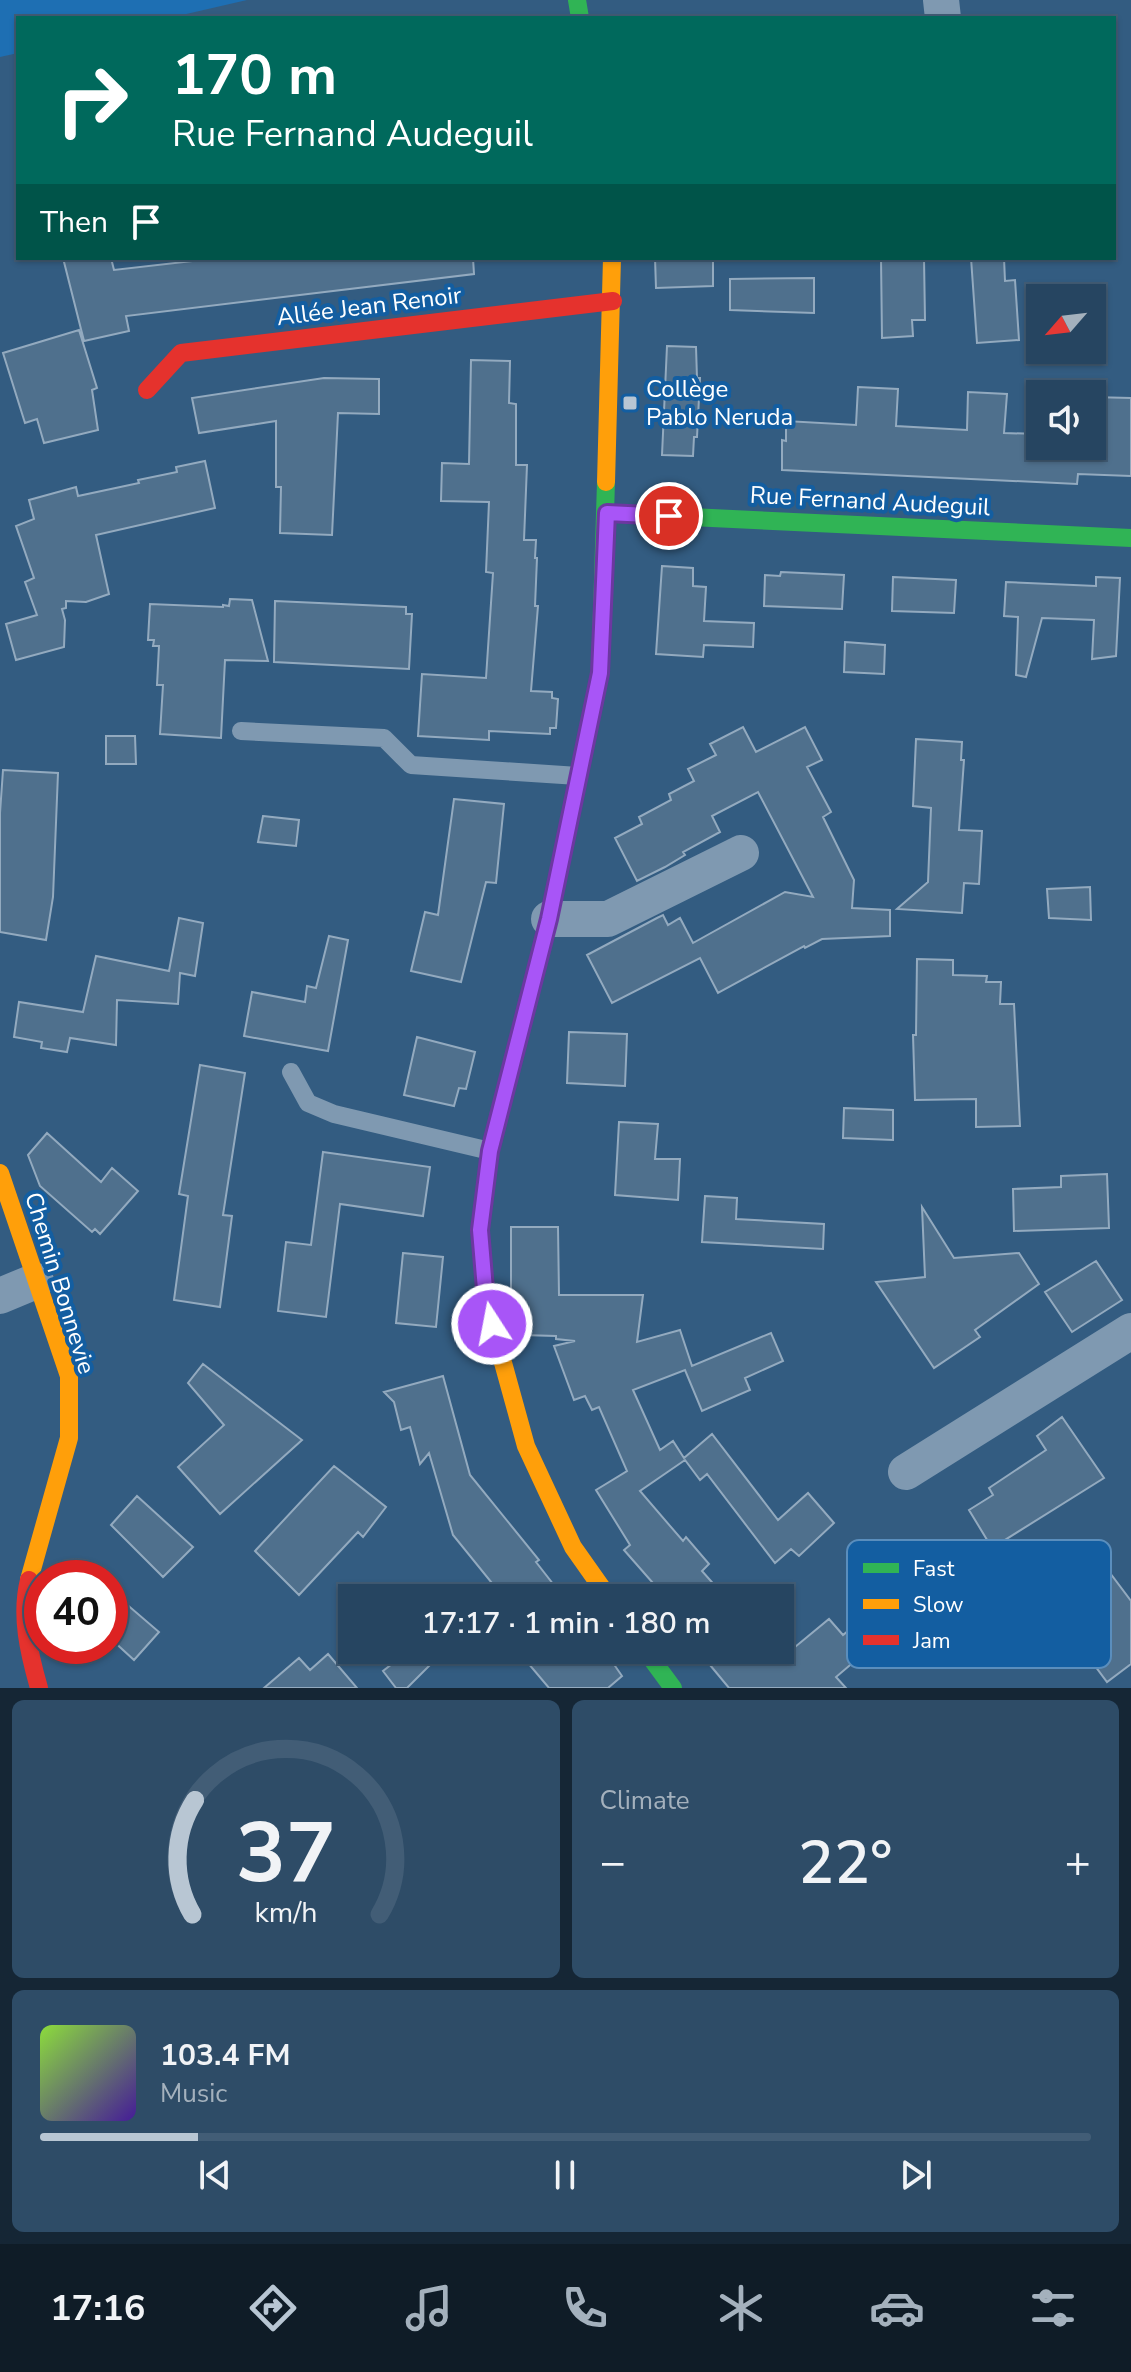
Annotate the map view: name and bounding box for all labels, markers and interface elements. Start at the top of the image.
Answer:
text: 170 m [172,37,337,114]
icon: right [40,48,144,152]
text: Rue Fernand Audeguil [172,110,533,159]
icon: arrive [124,200,168,244]
text: Then [40,202,108,243]
street label: Allée Jean Renoir [275,279,464,333]
north arrow [1026,284,1106,364]
map controls [1026,284,1106,460]
place label: Collège Pablo Neruda [646,373,793,433]
button: sound [1026,380,1106,460]
marker: Collège Pablo Neruda [621,394,639,412]
street label: Rue Fernand Audeguil [749,479,991,523]
pin [635,482,703,550]
icon: arrive [647,494,691,538]
street label: Chemin Bonnevie [17,1188,103,1378]
position arrow [450,1282,534,1366]
legend [847,1540,1111,1668]
text: Fast [913,1554,955,1584]
speed limit sign: 40 [24,1560,128,1664]
text: Slow [913,1590,964,1620]
text: 17:17 · 1 min · 180 m [421,1603,711,1644]
text: Jam [912,1626,951,1656]
text: Climate [600,1783,690,1818]
text: 37 [236,1797,336,1910]
text: 22° [798,1822,893,1904]
text: − [600,1833,626,1893]
text: + [1065,1833,1091,1893]
text: km/h [254,1893,317,1932]
text: 103.4 FM [160,2035,290,2076]
text: Music [160,2076,227,2111]
icon: previous [193,2153,237,2197]
icon: pause [543,2153,587,2197]
icon: next [894,2153,938,2197]
icon: directions [245,2280,301,2336]
icon: music [401,2280,457,2336]
icon: phone [557,2280,613,2336]
icon: climate [713,2280,769,2336]
icon: car [869,2280,925,2336]
icon: filters [1025,2280,1081,2336]
text: 17:16 [50,2284,145,2333]

